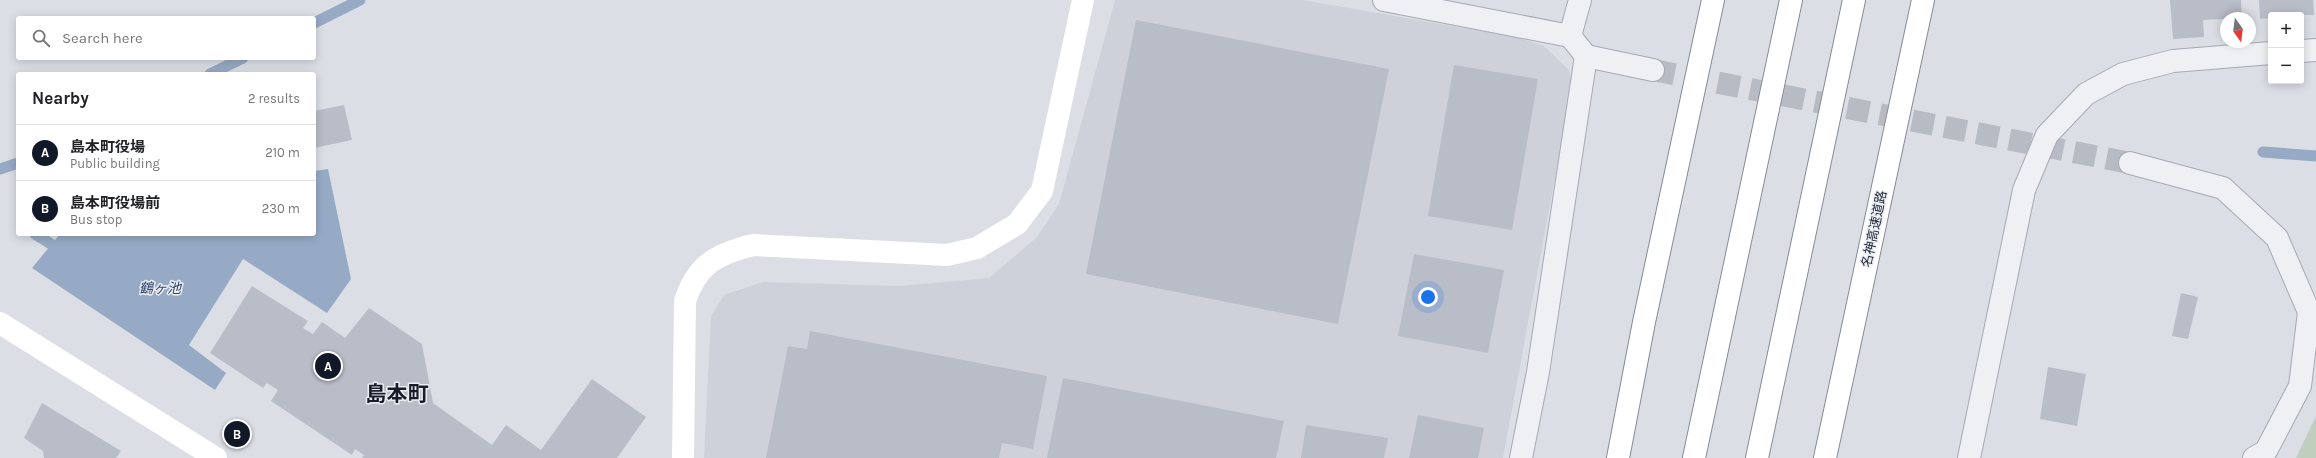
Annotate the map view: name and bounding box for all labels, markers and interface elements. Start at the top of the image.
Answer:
north arrow [2220,12,2256,48]
map controls [2268,12,2304,84]
button: + [2268,12,2304,48]
search box [16,16,316,60]
icon: search [30,27,52,49]
text: Search here [62,29,143,47]
button: − [2268,48,2304,84]
text: Nearby [32,88,89,108]
text: 2 results [248,91,300,106]
text: 島本町役場 [70,138,145,156]
text: A [41,145,49,160]
text: 210 m [265,145,300,160]
text: Public building [70,156,160,171]
street label: 名神高速道路 [1859,189,1889,269]
text: 島本町役場前 [70,194,160,212]
text: B [41,201,49,216]
text: 230 m [262,201,300,216]
text: Bus stop [70,212,122,227]
water label: 鶴ヶ池 [139,280,183,297]
your location [1418,287,1438,307]
pin: A [315,351,341,381]
district label: 島本町 [366,382,429,406]
pin: B [224,419,250,449]

